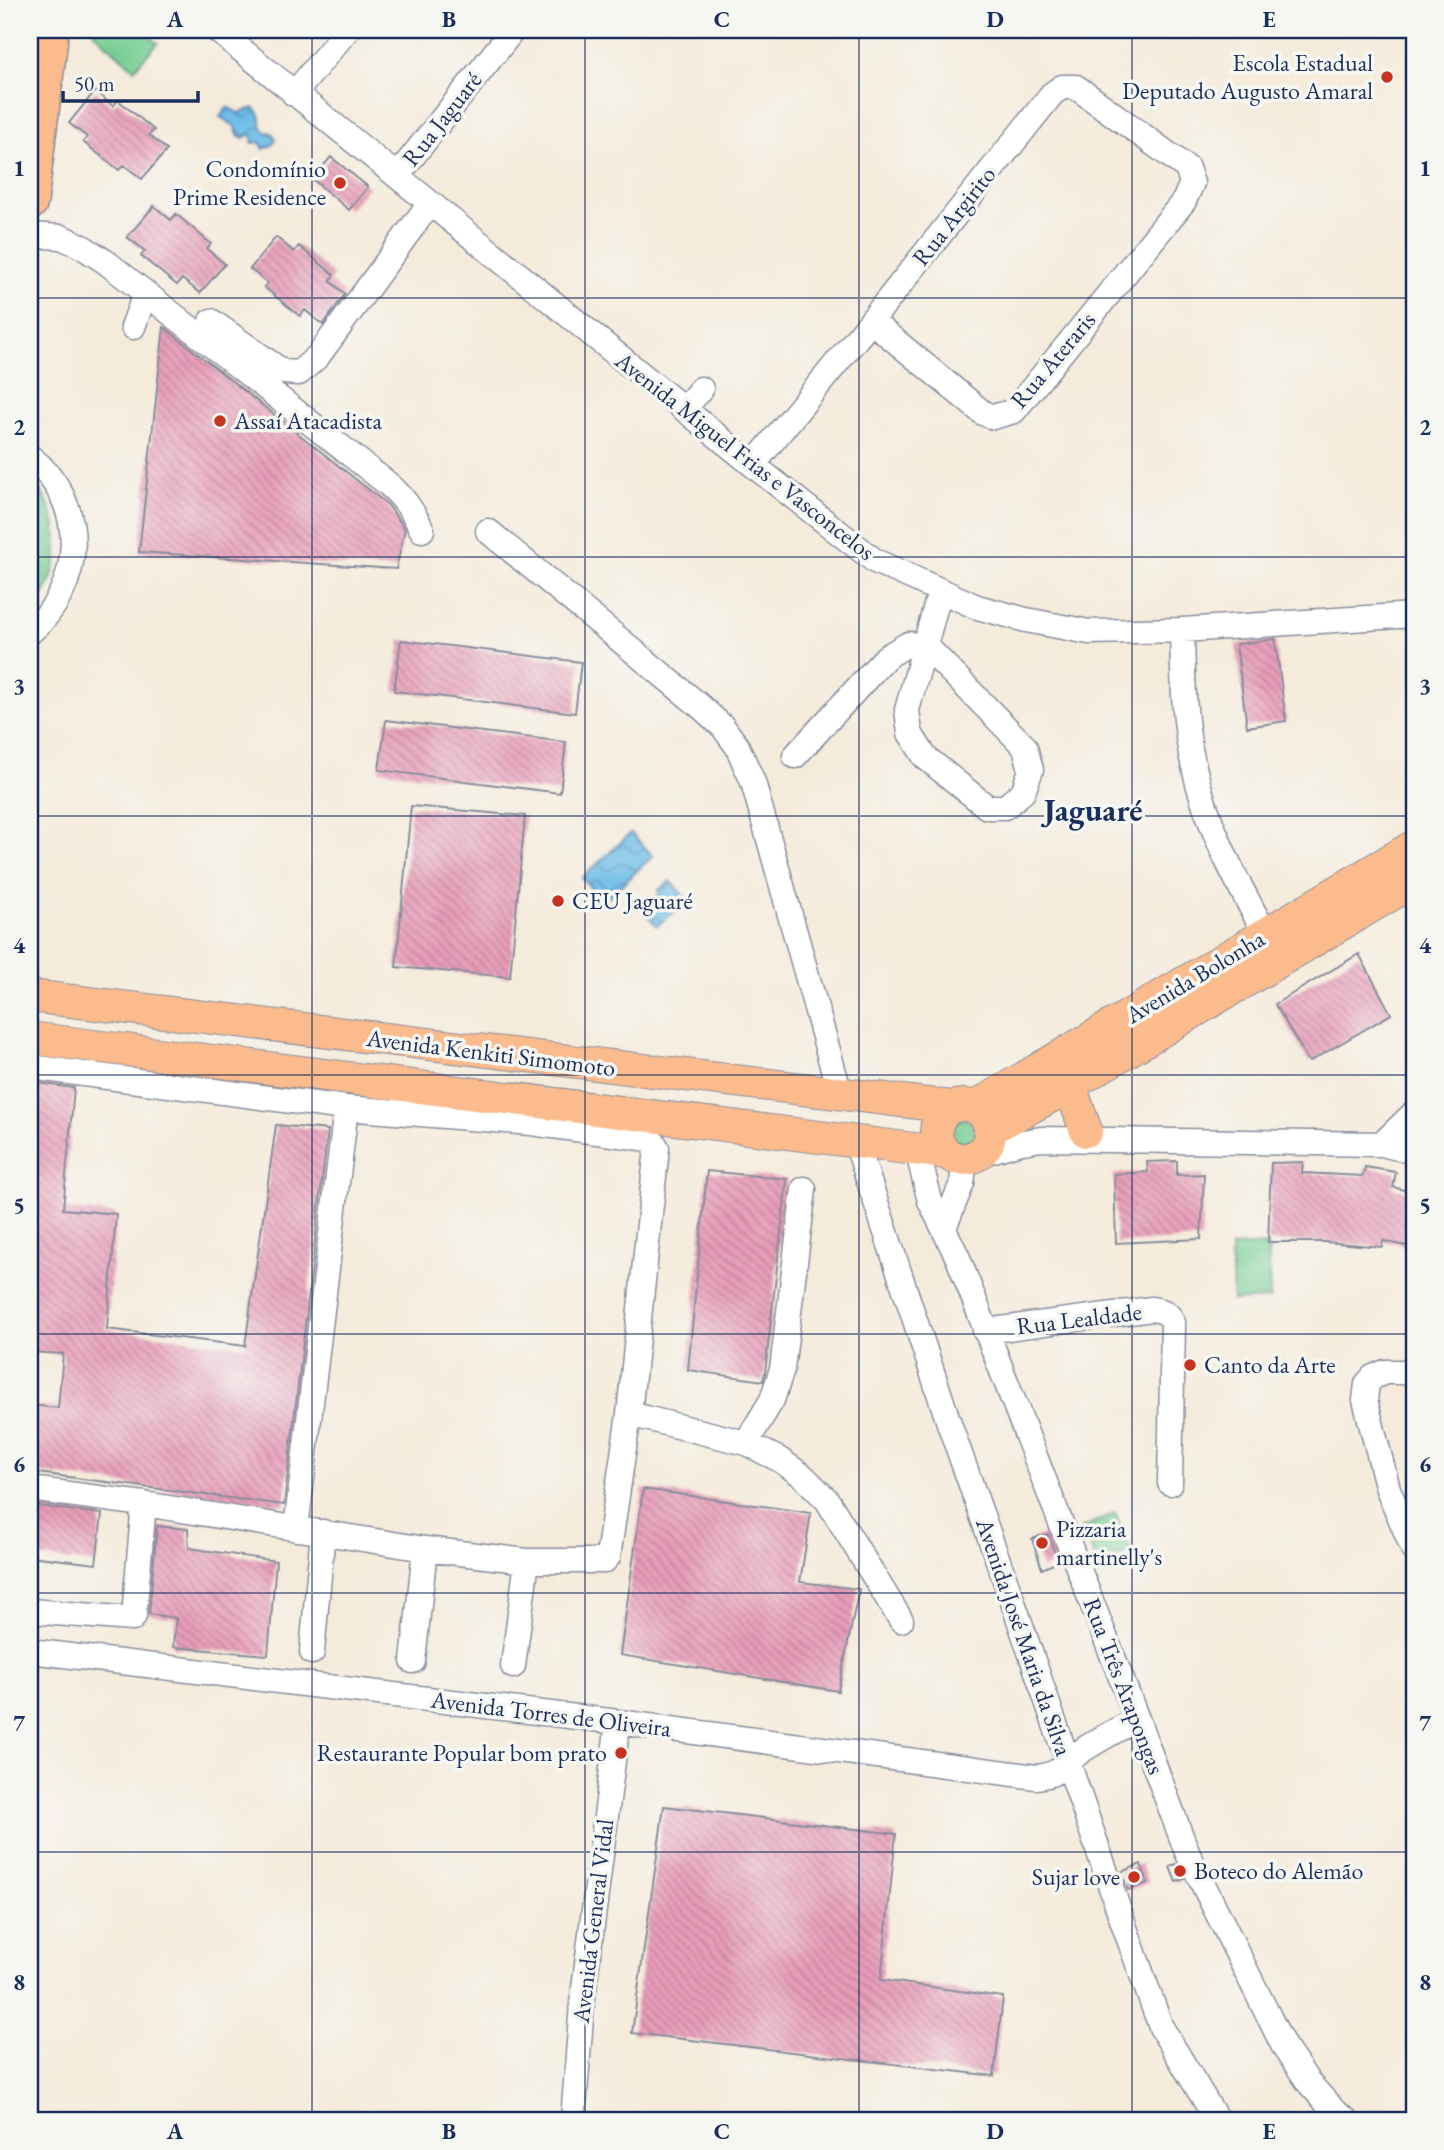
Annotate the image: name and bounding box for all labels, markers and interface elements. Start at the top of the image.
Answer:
text: A [166,4,184,34]
text: B [442,4,456,34]
text: C [714,4,730,34]
text: D [986,4,1004,34]
text: E [1262,4,1276,34]
place label: Escola Estadual Deputado Augusto Amaral [1122,47,1373,106]
scale bar [63,60,198,104]
street label: Rua Jaguaré [395,65,488,172]
marker: Escola Estadual Deputado Augusto Amaral [1379,69,1395,85]
text: 50 m [74,70,115,97]
text: 1 [13,153,25,183]
place label: Condomínio Prime Residence [173,153,326,212]
text: 1 [1419,153,1431,183]
street label: Rua Argirito [905,159,1002,272]
marker: Condomínio Prime Residence [332,175,348,191]
street label: Rua Ateraris [1003,305,1102,414]
street label: Avenida Miguel Frias e Vasconcelos [608,344,881,567]
place label: Assaí Atacadista [233,405,382,436]
text: 2 [13,412,25,442]
text: 2 [1419,412,1431,442]
marker: Assaí Atacadista [212,413,228,429]
text: 3 [13,671,25,701]
text: 3 [1419,671,1431,701]
district label: Jaguaré [1040,789,1143,831]
place label: CEU Jaguaré [572,885,693,916]
marker: CEU Jaguaré [550,893,566,909]
street label: Avenida Bolonha [1119,923,1270,1031]
text: 4 [13,930,26,960]
text: 4 [1419,930,1432,960]
street label: Avenida Kenkiti Simomoto [364,1022,617,1083]
text: 5 [13,1190,25,1220]
text: 5 [1419,1190,1431,1220]
street label: Rua Lealdade [1014,1295,1143,1342]
place label: Canto da Arte [1204,1349,1336,1380]
marker: Canto da Arte [1182,1357,1198,1373]
text: 6 [13,1449,25,1479]
text: 6 [1419,1449,1431,1479]
street label: Avenida José Maria da Silva [969,1513,1080,1760]
place label: Pizzaria martinelly's [1056,1513,1162,1572]
marker: Pizzaria martinelly's [1034,1535,1050,1551]
street label: Rua Três Arapongas [1077,1593,1172,1779]
street label: Avenida Torres de Oliveira [428,1683,673,1744]
text: 7 [13,1708,26,1738]
text: 7 [1419,1708,1432,1738]
place label: Restaurante Popular bom prato [317,1737,607,1768]
marker: Restaurante Popular bom prato [613,1745,629,1761]
street label: Avenida General Vidal [564,1817,620,2026]
place label: Boteco do Alemão [1194,1855,1363,1886]
place label: Sujar love [1032,1861,1120,1892]
marker: Boteco do Alemão [1172,1863,1188,1879]
marker: Sujar love [1126,1869,1142,1885]
text: 8 [13,1967,25,1997]
text: 8 [1419,1967,1431,1997]
text: A [166,2116,184,2146]
text: B [442,2116,456,2146]
text: C [714,2116,730,2146]
text: D [986,2116,1004,2146]
text: E [1262,2116,1276,2146]

